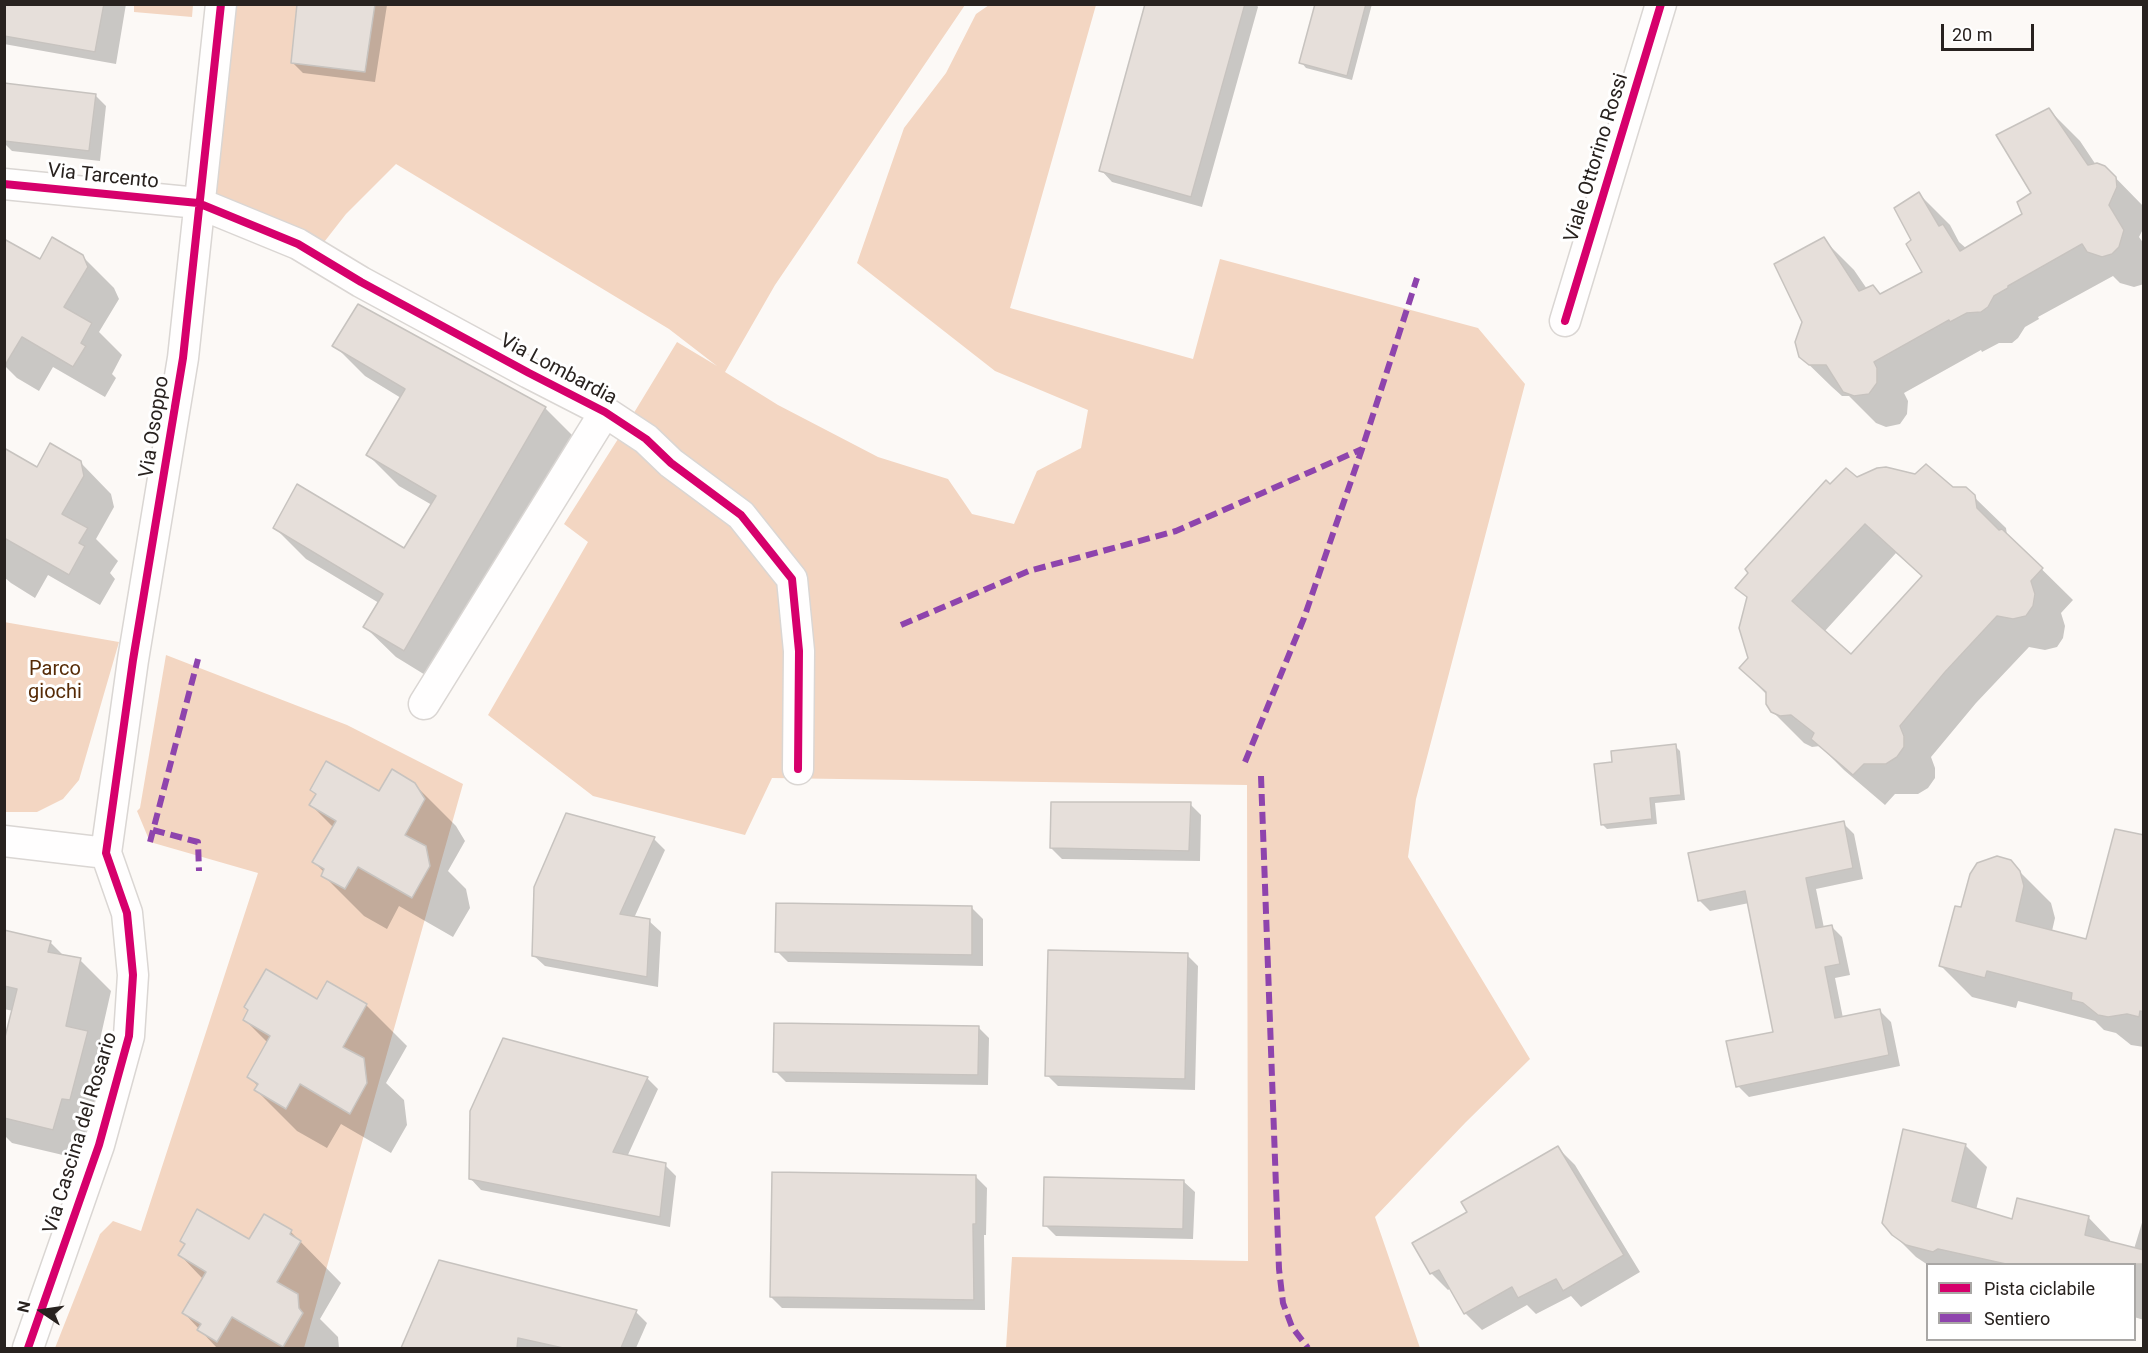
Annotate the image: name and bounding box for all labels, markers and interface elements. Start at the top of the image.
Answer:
scale bar [1944,12,2037,50]
text: 20 m [1952,24,1992,45]
street label: Viale Ottorino Rossi [1560,71,1634,245]
street label: Via Tarcento [46,159,160,195]
street label: Via Lombardia [495,329,621,411]
street label: Via Osoppo [135,374,175,480]
park label: Parco giochi [28,658,82,705]
street label: Via Cascina del Rosario [39,1029,123,1237]
legend [1926,1263,2136,1341]
text: Pista ciclabile [1984,1278,2095,1299]
north arrow [12,1281,72,1341]
text: N [13,1299,34,1314]
text: Sentiero [1984,1308,2050,1329]

